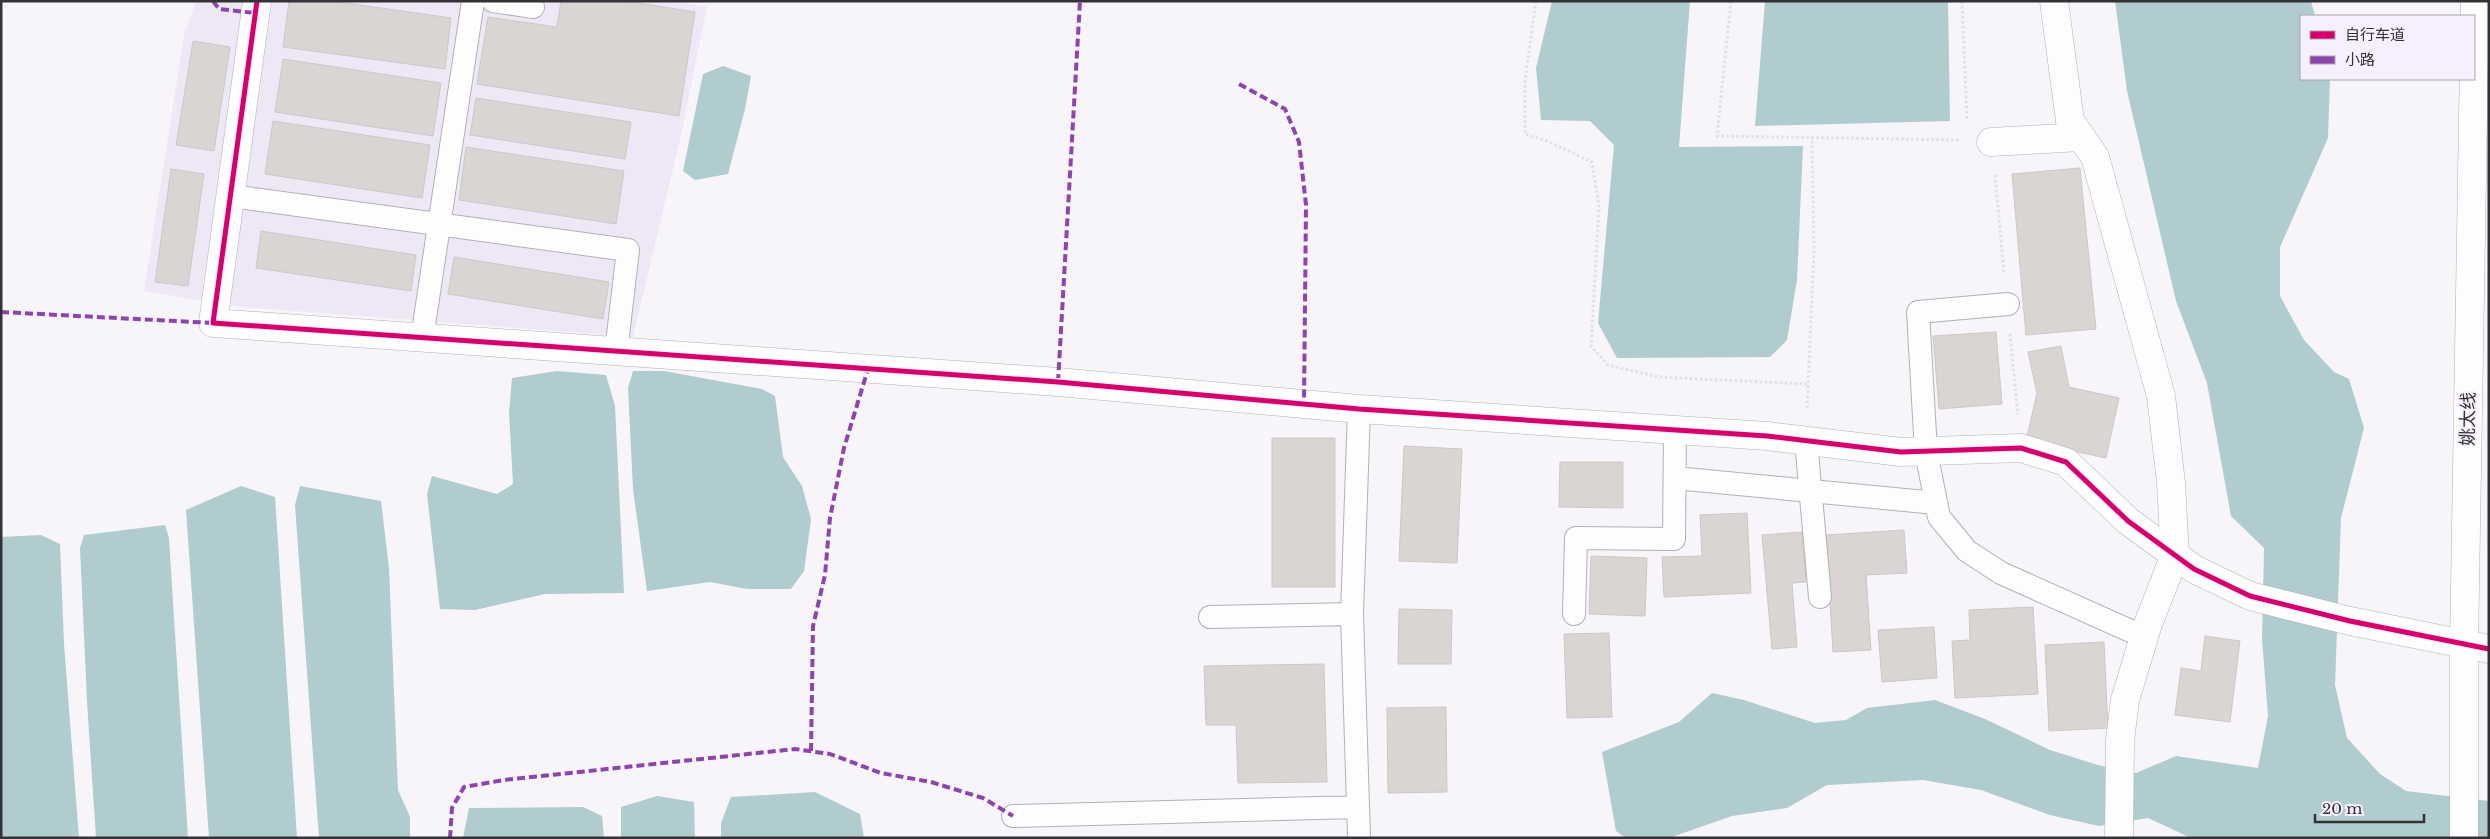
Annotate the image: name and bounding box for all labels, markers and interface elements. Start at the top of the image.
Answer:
legend [2300,15,2475,80]
text: 自行车道 [2345,25,2405,44]
text: 小路 [2345,50,2375,69]
street label: 姚太线 [2457,392,2479,446]
scale bar [2315,792,2424,824]
text: 20 m [2322,799,2362,818]

